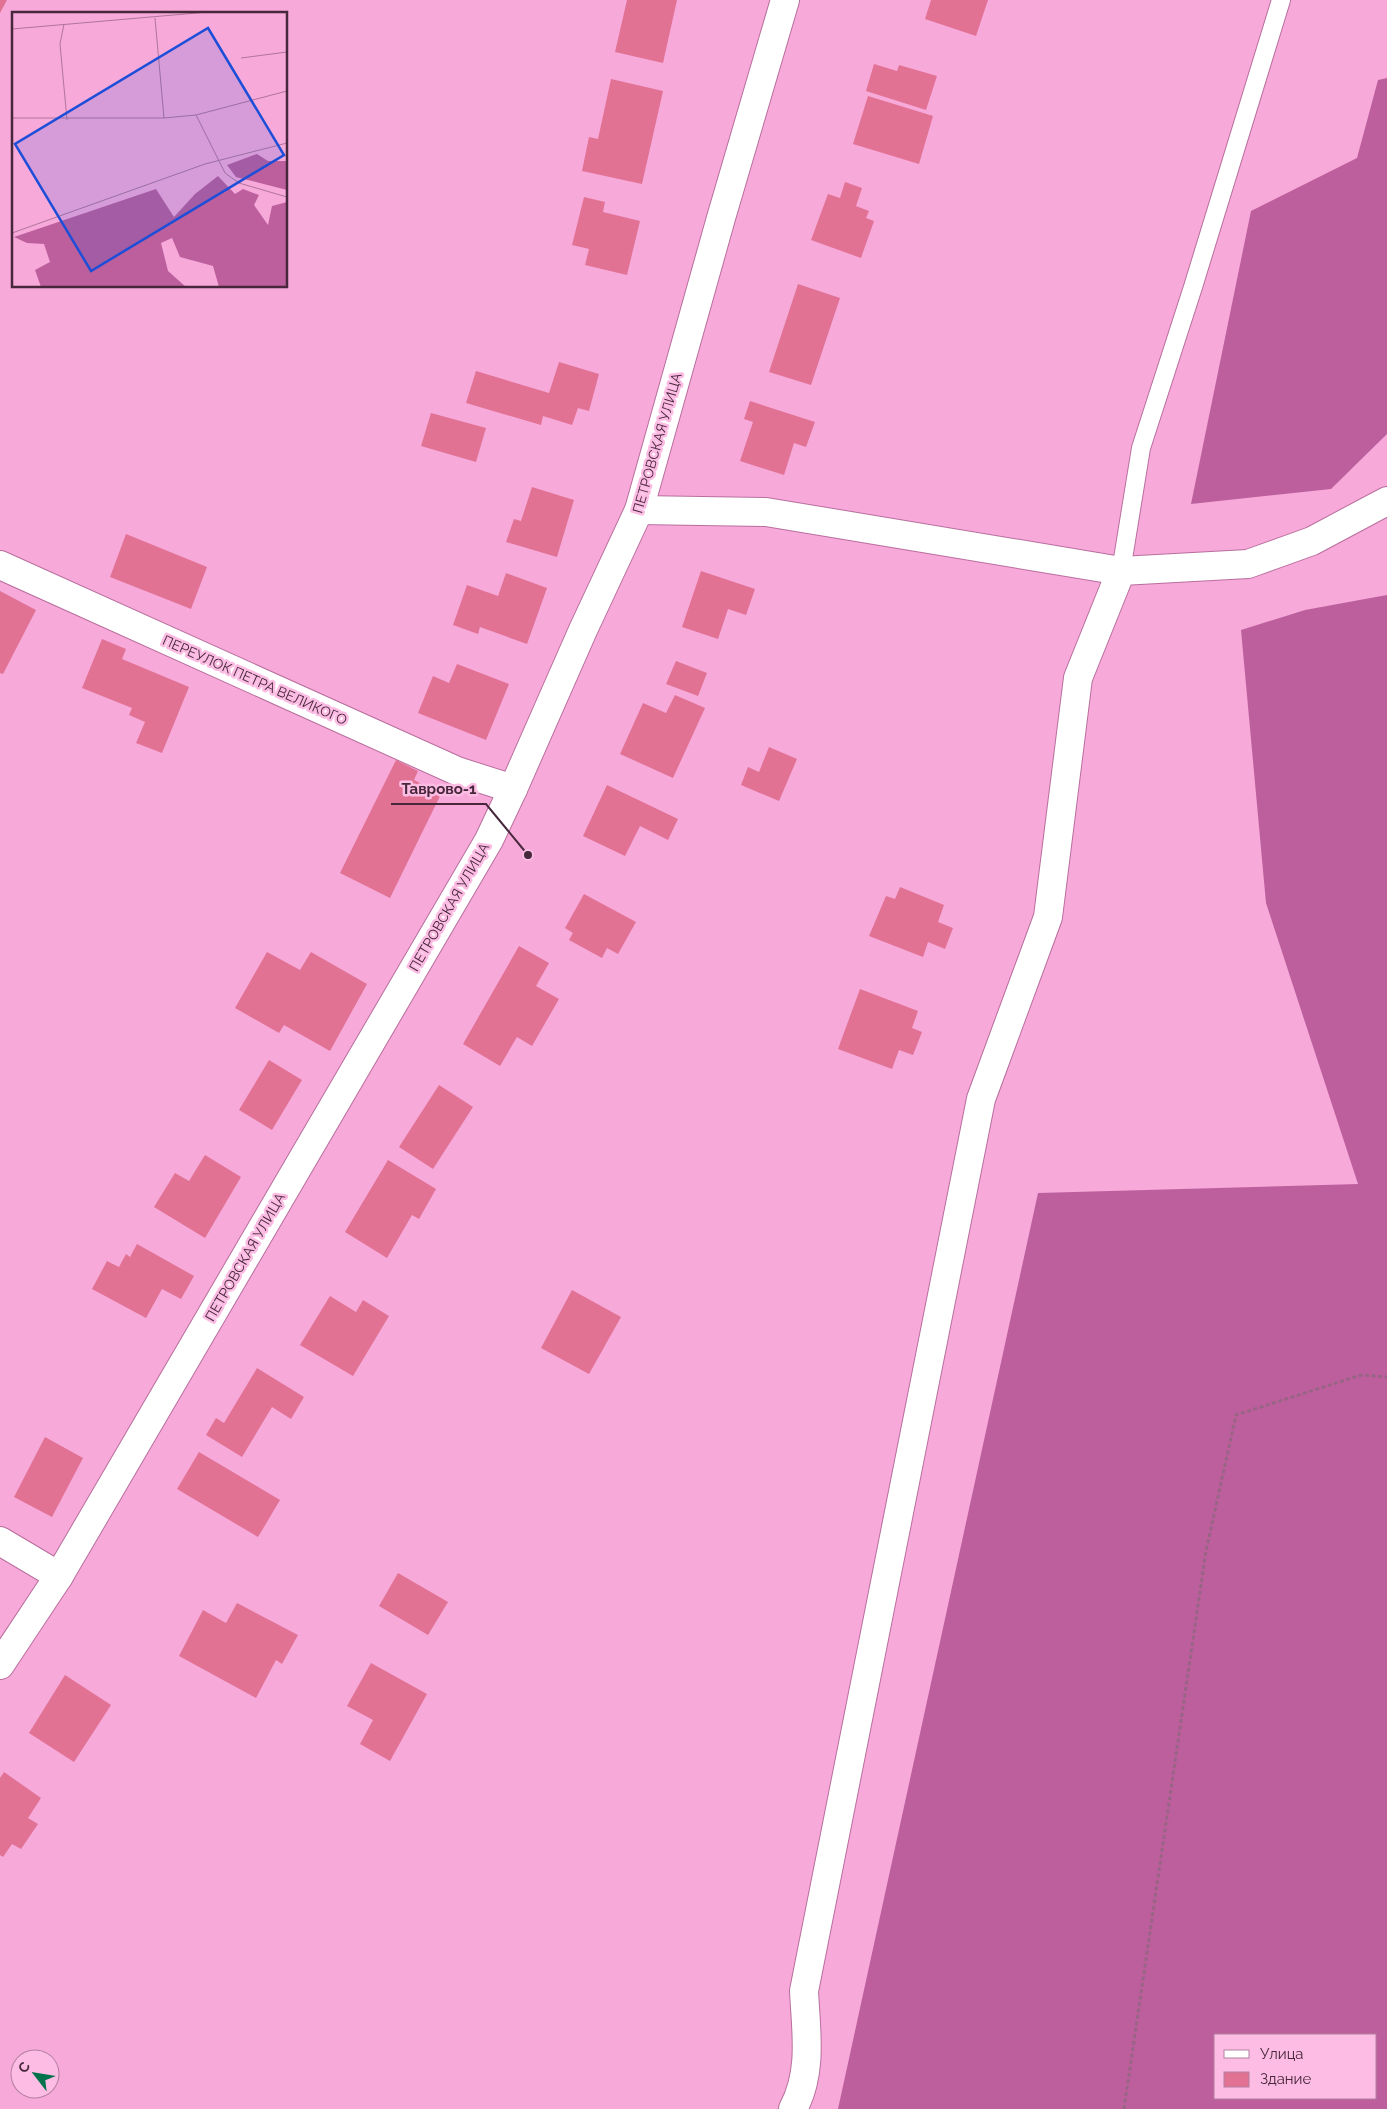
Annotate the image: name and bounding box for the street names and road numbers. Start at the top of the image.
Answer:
street label: ПЕТРОВСКАЯ УЛИЦА [629,370,685,515]
street label: ПЕРЕУЛОК ПЕТРА ВЕЛИКОГО [160,632,350,728]
street label: ПЕТРОВСКАЯ УЛИЦА [406,840,492,974]
street label: ПЕТРОВСКАЯ УЛИЦА [202,1190,288,1324]

